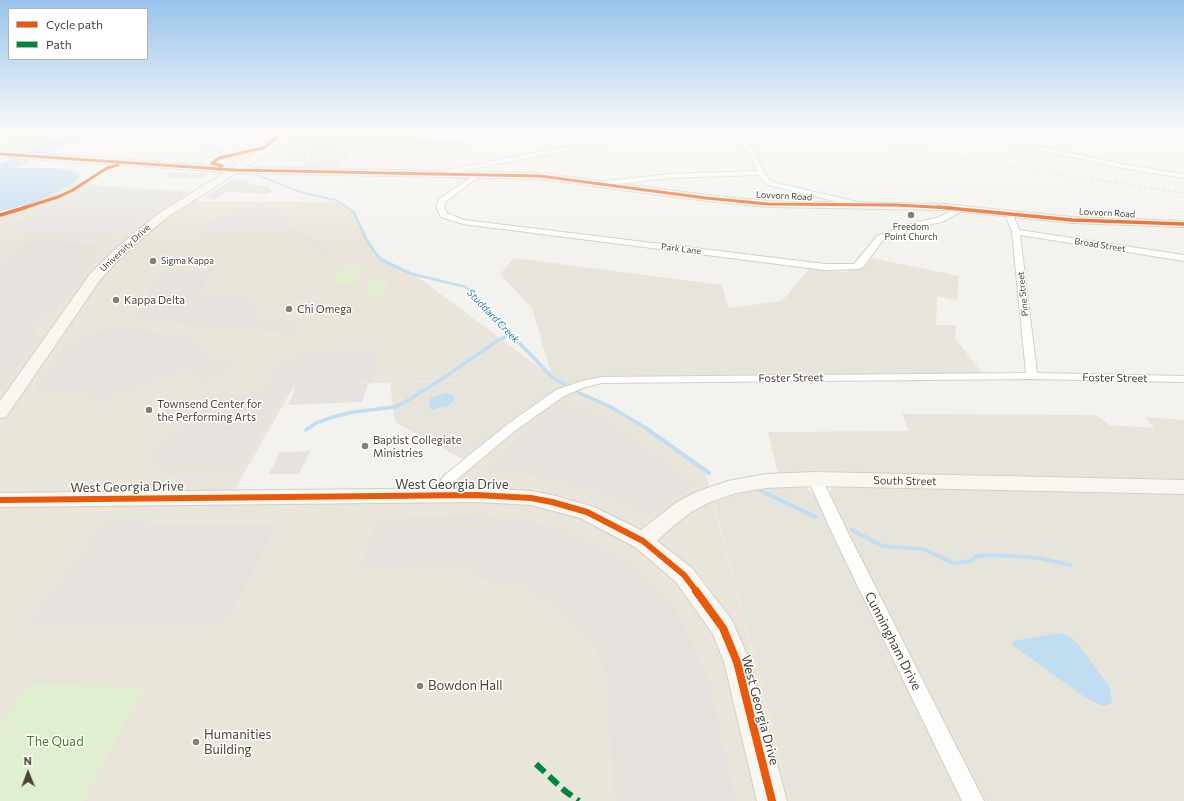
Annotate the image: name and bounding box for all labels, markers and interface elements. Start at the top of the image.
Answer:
legend [8,8,148,60]
text: Cycle path [46,17,103,31]
text: Path [46,37,72,51]
street label: Lovvorn Road [756,189,812,203]
street label: Lovvorn Road [1079,206,1135,220]
marker: Freedom Point Church [906,210,916,220]
street label: University Drive [98,222,152,274]
place label: Freedom Point Church [884,222,938,243]
street label: Broad Street [1074,236,1126,254]
street label: Park Lane [660,241,702,257]
marker: Sigma Kappa [148,256,158,266]
place label: Sigma Kappa [161,256,214,266]
street label: Pine Street [1015,271,1031,317]
water label: Studdard Creek [464,287,522,345]
place label: Kappa Delta [124,293,185,307]
marker: Kappa Delta [111,295,121,305]
place label: Chi Omega [297,302,352,316]
marker: Chi Omega [284,304,294,314]
street label: Foster Street [758,371,824,385]
street label: Foster Street [1082,371,1148,385]
place label: Townsend Center for the Performing Arts [157,397,262,423]
marker: Townsend Center for the Performing Arts [144,405,154,415]
place label: Baptist Collegiate Ministries [373,433,461,459]
marker: Baptist Collegiate Ministries [360,441,370,451]
street label: South Street [873,474,937,488]
street label: West Georgia Drive [395,477,509,493]
street label: West Georgia Drive [70,478,184,496]
street label: Cunningham Drive [861,589,925,693]
street label: West Georgia Drive [738,653,782,767]
place label: Bowdon Hall [428,678,503,694]
marker: Bowdon Hall [415,681,425,691]
place label: Humanities Building [204,727,271,758]
park label: The Quad [26,734,84,750]
marker: Humanities Building [191,737,201,747]
north arrow [8,753,48,793]
text: N [24,754,32,767]

